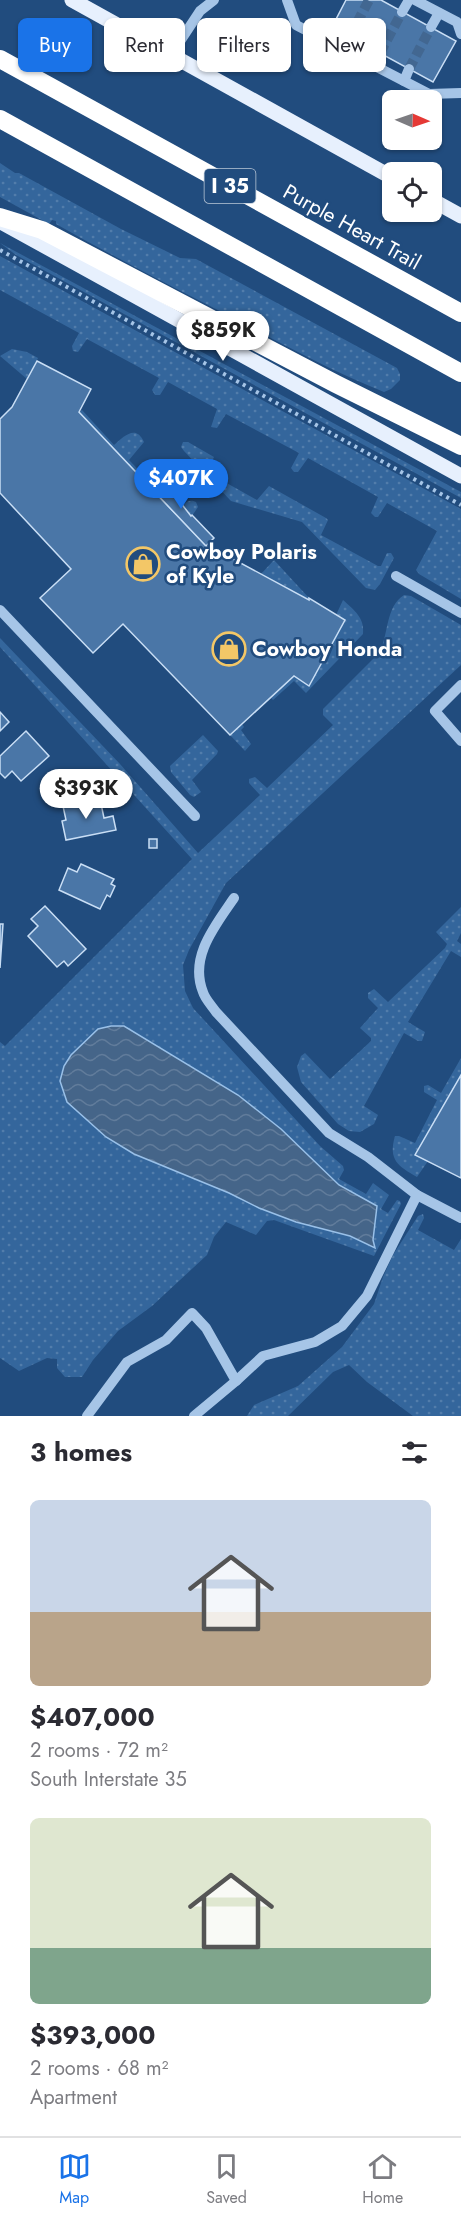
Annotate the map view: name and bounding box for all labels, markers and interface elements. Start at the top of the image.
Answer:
chip: Buy [18,18,92,72]
chip: Rent [104,18,185,72]
chip: Filters [197,18,291,72]
chip: New [303,18,386,72]
north arrow [382,90,442,150]
map controls [382,90,442,222]
button: locate [382,162,442,222]
road number: I 35 [204,169,256,203]
street label: Purple Heart Trail [278,177,426,277]
pin: $859K [181,311,265,362]
text: $859K [190,316,256,345]
pin: $407K [139,459,223,510]
text: $407K [148,464,214,493]
place label: Cowboy Polaris of Kyle [166,537,317,591]
shop icon: Cowboy Polaris of Kyle [125,546,161,582]
shop icon: Cowboy Honda [211,631,247,667]
place label: Cowboy Honda [252,634,402,664]
pin: $393K [44,769,128,820]
text: $393K [54,774,118,803]
text: 3 homes [30,1433,132,1471]
icon: filters [398,1436,431,1469]
icon: home [177,1539,285,1647]
text: $407,000 [30,1698,155,1736]
text: 2 rooms · 72 m² [30,1736,168,1765]
text: South Interstate 35 [30,1765,187,1794]
icon: home [177,1857,285,1965]
text: $393,000 [30,2016,156,2054]
text: 2 rooms · 68 m² [30,2054,168,2083]
text: Apartment [30,2083,117,2112]
tab: Map [58,2150,91,2209]
tab: Saved [206,2150,247,2209]
tab: Home [362,2150,403,2209]

